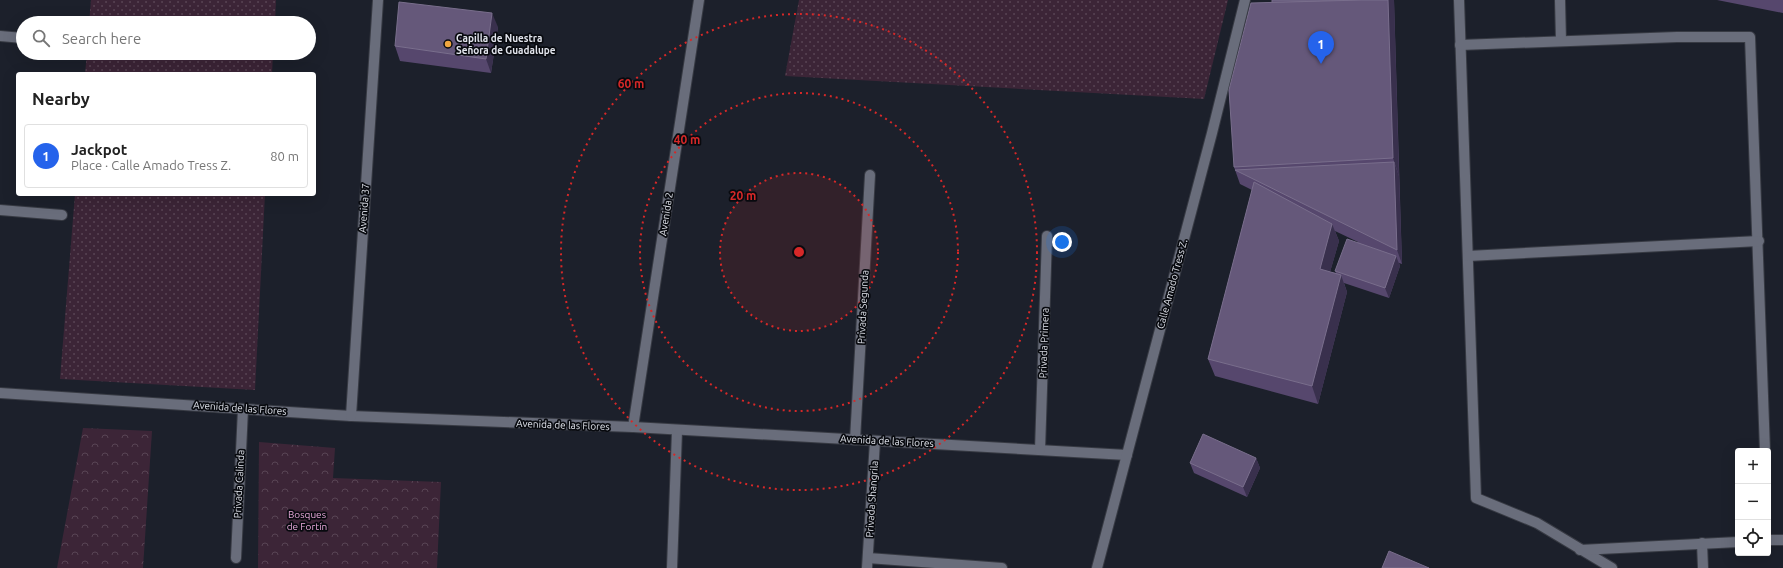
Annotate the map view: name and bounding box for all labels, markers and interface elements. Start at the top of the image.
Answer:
search box [16,16,316,60]
icon: search [30,27,52,49]
text: Search here [62,30,141,47]
pin: 1 [1308,31,1334,64]
place label: Capilla de Nuestra Señora de Guadalupe [456,33,556,56]
marker: Capilla de Nuestra Señora de Guadalupe [443,39,453,49]
text: 60 m [618,77,644,90]
text: Nearby [32,89,90,108]
text: 40 m [674,133,700,146]
text: Jackpot [71,141,127,158]
text: 1 [42,149,50,163]
text: 80 m [270,149,299,163]
text: Place · Calle Amado Tress Z. [71,158,231,172]
street label: Avenida 37 [357,183,371,233]
text: 20 m [730,189,756,202]
street label: Avenida 2 [657,192,675,236]
your location [1052,232,1072,252]
street label: Calle Amado Tress Z. [1155,238,1189,330]
centre of rings [792,245,806,259]
street label: Privada Segunda [856,270,870,344]
street label: Privada Primera [1037,307,1051,379]
street label: Avenida de las Flores [193,399,287,417]
street label: Avenida de las Flores [516,418,610,432]
street label: Avenida de las Flores [840,433,934,449]
map controls [1735,448,1771,556]
button: + [1735,448,1771,484]
street label: Privada Calinda [232,450,246,518]
street label: Privada Shangrila [864,460,880,538]
button: − [1735,484,1771,520]
park label: Bosques de Fortín [287,509,327,532]
button: locate [1735,520,1771,556]

